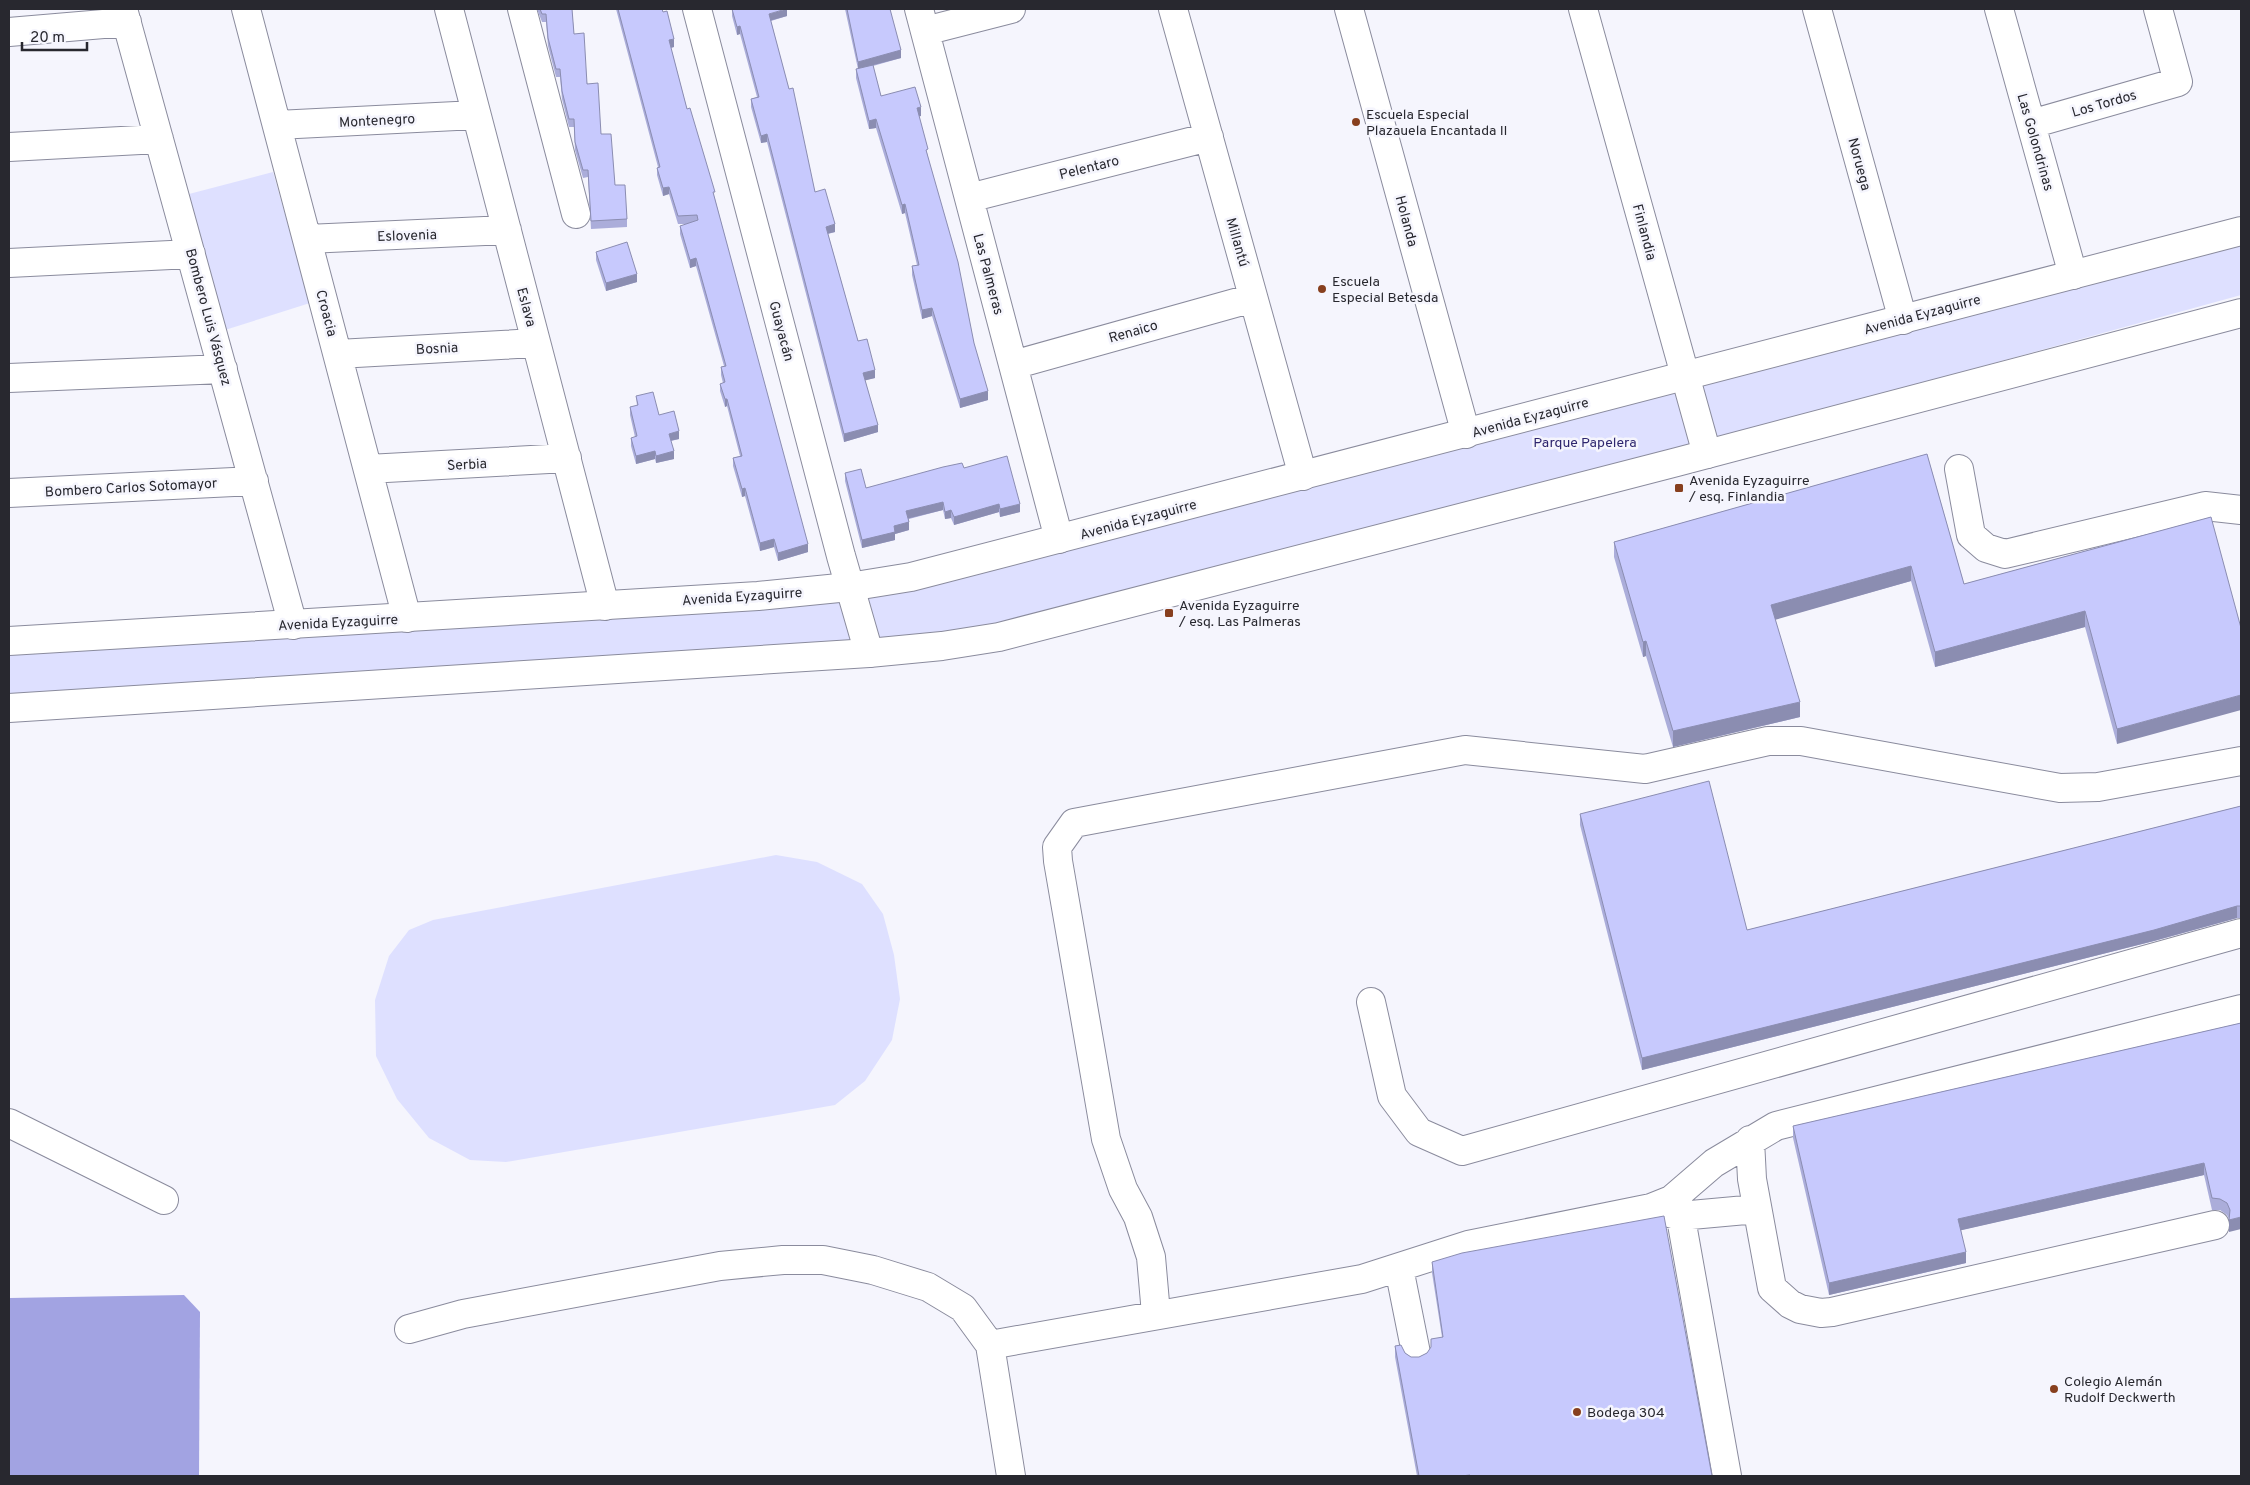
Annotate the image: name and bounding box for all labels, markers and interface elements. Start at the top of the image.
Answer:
scale bar [22,20,88,52]
text: 20 m [30,29,65,48]
street label: Los Tordos [2070,87,2139,122]
street label: Las Golondrinas [2013,92,2057,193]
place label: Escuela Especial Plazauela Encantada II [1366,107,1508,140]
street label: Montenegro [339,111,416,132]
marker: Escuela Especial Plazauela Encantada II [1350,116,1362,128]
street label: Noruega [1843,136,1874,193]
street label: Pelentaro [1058,153,1121,184]
street label: Holanda [1391,194,1421,249]
street label: Finlandia [1628,202,1659,262]
street label: Millantú [1221,216,1252,269]
street label: Eslovenia [377,227,437,246]
street label: Las Palmeras [969,232,1007,317]
street label: Bombero Luis Vásquez [181,247,234,388]
place label: Escuela Especial Betesda [1332,274,1438,307]
marker: Escuela Especial Betesda [1316,283,1328,295]
street label: Eslava [512,286,539,329]
street label: Croacia [311,288,340,339]
street label: Avenida Eyzaguirre [1862,292,1983,339]
street label: Guayacán [764,299,797,363]
street label: Renaico [1107,317,1160,348]
street label: Bosnia [415,340,459,359]
street label: Avenida Eyzaguirre [1470,395,1591,442]
park label: Parque Papelera [1533,435,1637,452]
street label: Serbia [447,456,487,475]
place label: Avenida Eyzaguirre / esq. Finlandia [1688,473,1809,506]
street label: Bombero Carlos Sotomayor [44,475,218,502]
marker: Avenida Eyzaguirre / esq. Finlandia [1673,482,1685,494]
street label: Avenida Eyzaguirre [1078,497,1199,544]
street label: Avenida Eyzaguirre [681,585,803,610]
place label: Avenida Eyzaguirre / esq. Las Palmeras [1178,598,1301,631]
marker: Avenida Eyzaguirre / esq. Las Palmeras [1163,607,1175,619]
street label: Avenida Eyzaguirre [278,612,399,635]
place label: Colegio Alemán Rudolf Deckwerth [2064,1374,2176,1407]
marker: Colegio Alemán Rudolf Deckwerth [2048,1383,2060,1395]
place label: Bodega 304 [1587,1405,1665,1422]
marker: Bodega 304 [1571,1406,1583,1418]

